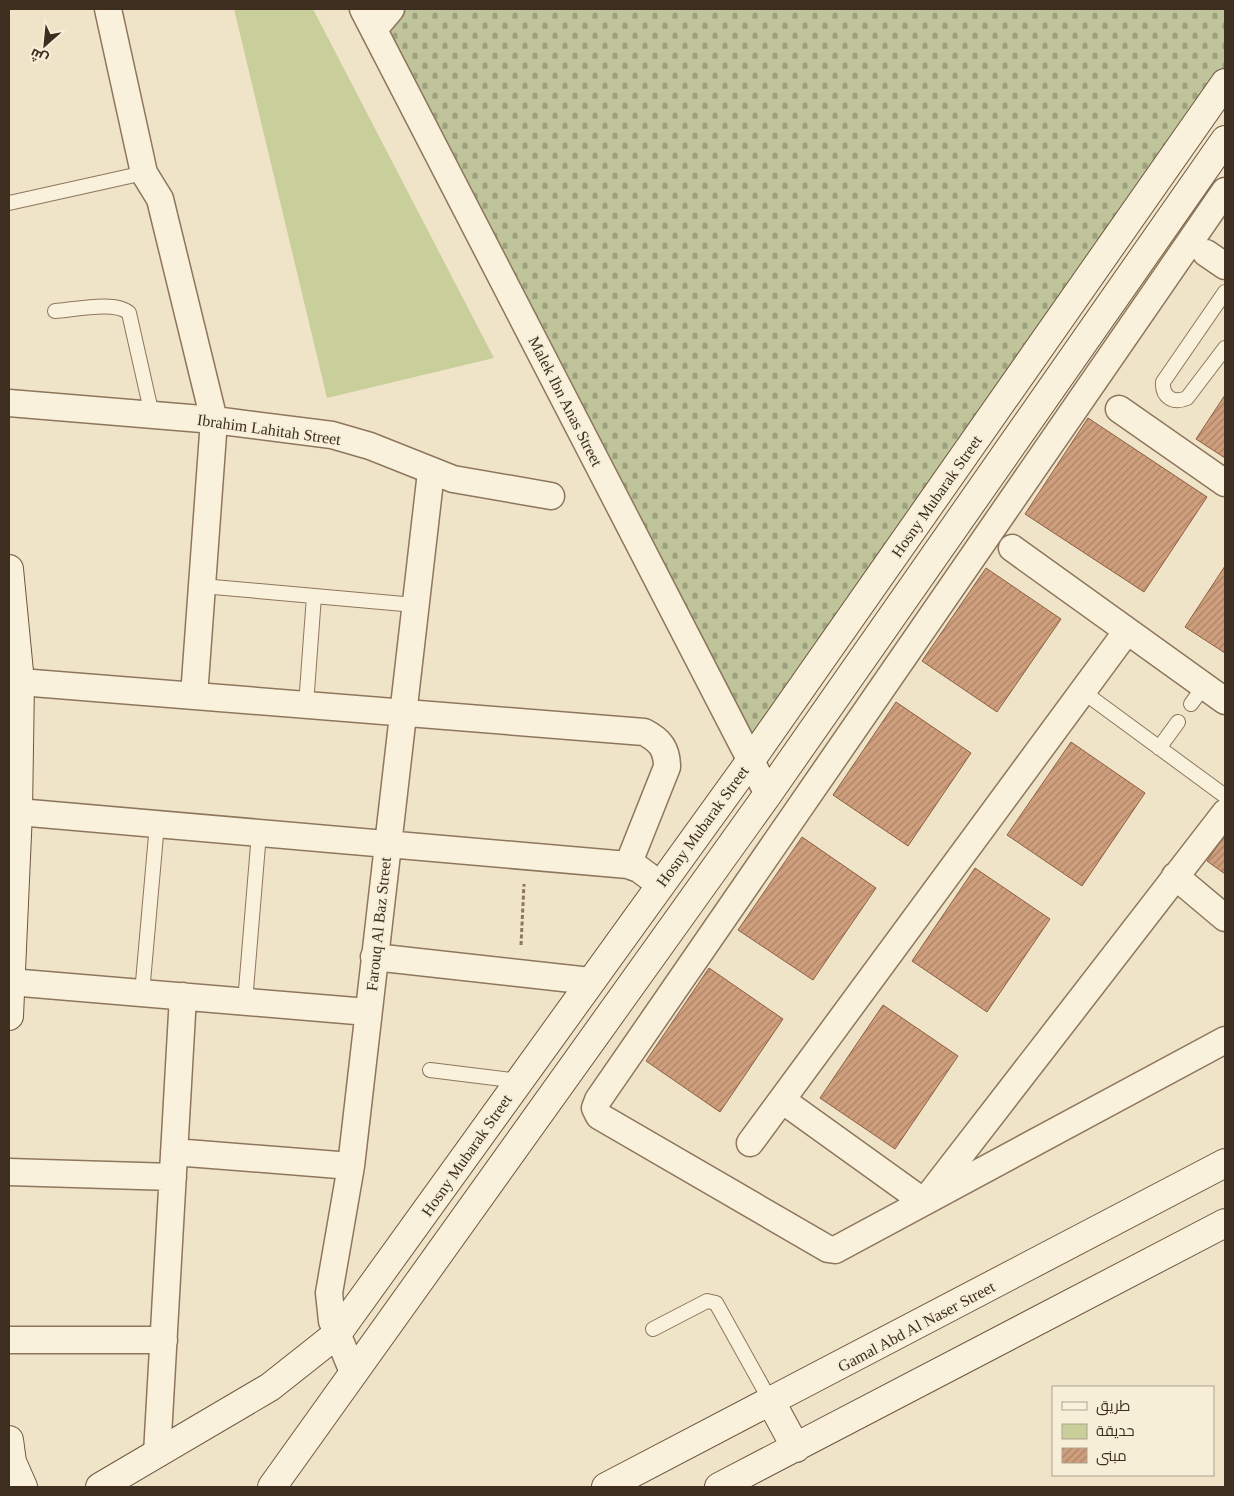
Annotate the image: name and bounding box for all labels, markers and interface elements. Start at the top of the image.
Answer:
north arrow [20,20,70,70]
text: ش [27,44,51,68]
street label: Malek Ibn Anas Street [525,333,606,470]
street label: Ibrahim Lahitah Street [196,411,342,448]
street label: Hosny Mubarak Street [888,432,986,561]
street label: Hosny Mubarak Street [653,762,753,890]
street label: Farouq Al Baz Street [363,856,395,992]
street label: Hosny Mubarak Street [418,1091,516,1220]
street label: Gamal Abd Al Naser Street [835,1278,998,1375]
legend [1052,1386,1214,1476]
text: طريق [1096,1398,1130,1416]
text: حديقة [1096,1423,1135,1439]
text: مبنى [1096,1448,1127,1466]

